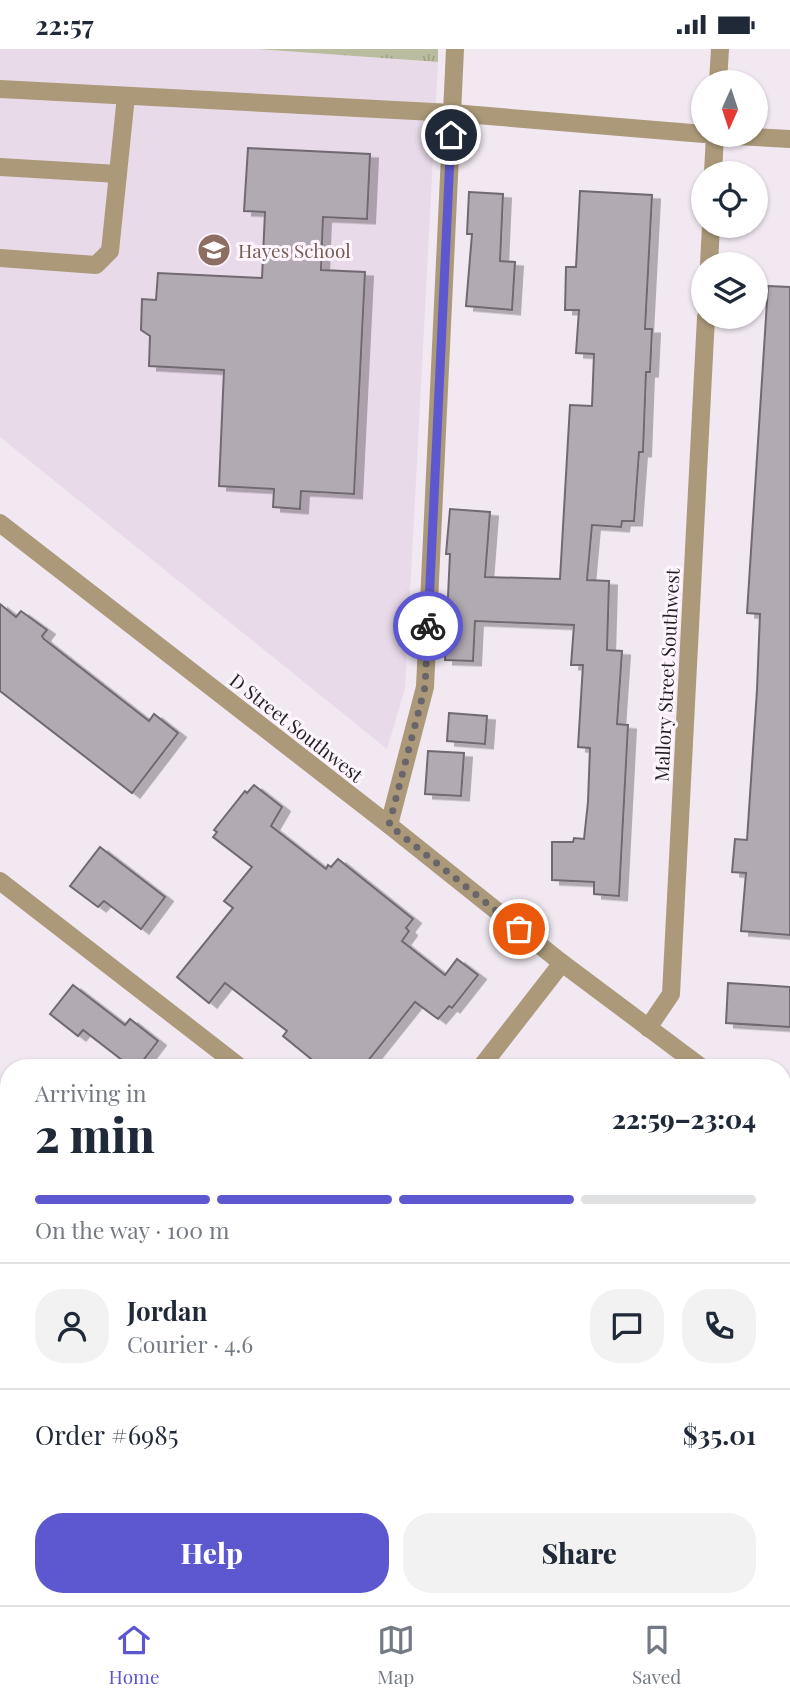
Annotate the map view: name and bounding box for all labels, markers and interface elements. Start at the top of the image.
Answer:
text: 22:57 [35,7,94,42]
north arrow [691,70,768,147]
map controls [691,70,768,329]
pin [421,105,481,165]
icon: home [432,116,470,154]
button: locate [691,161,768,238]
school or university icon: Hayes School [195,231,233,269]
place label: Hayes School [238,237,351,263]
button: layers [691,252,768,329]
street label: Mallory Street Southwest [647,567,685,782]
courier [393,591,463,661]
icon: bike [409,607,447,645]
street label: D Street Southwest [225,667,369,787]
pin [489,899,549,959]
icon: bag [500,910,538,948]
text: Arriving in [35,1077,147,1108]
text: 22:59–23:04 [612,1101,756,1136]
text: 2 min [35,1103,155,1165]
text: On the way · 100 m [35,1214,229,1245]
button: person [35,1289,109,1363]
button: chat [590,1289,664,1363]
button: phone [682,1289,756,1363]
text: Jordan [127,1293,207,1328]
text: Courier · 4.6 [127,1328,253,1359]
text: Order #6985 [35,1417,179,1452]
text: $35.01 [683,1417,756,1452]
button: Help [35,1513,389,1593]
button: Share [403,1513,756,1593]
tab: Home [109,1621,160,1689]
tab: Map [377,1621,415,1689]
tab: Saved [632,1621,681,1689]

